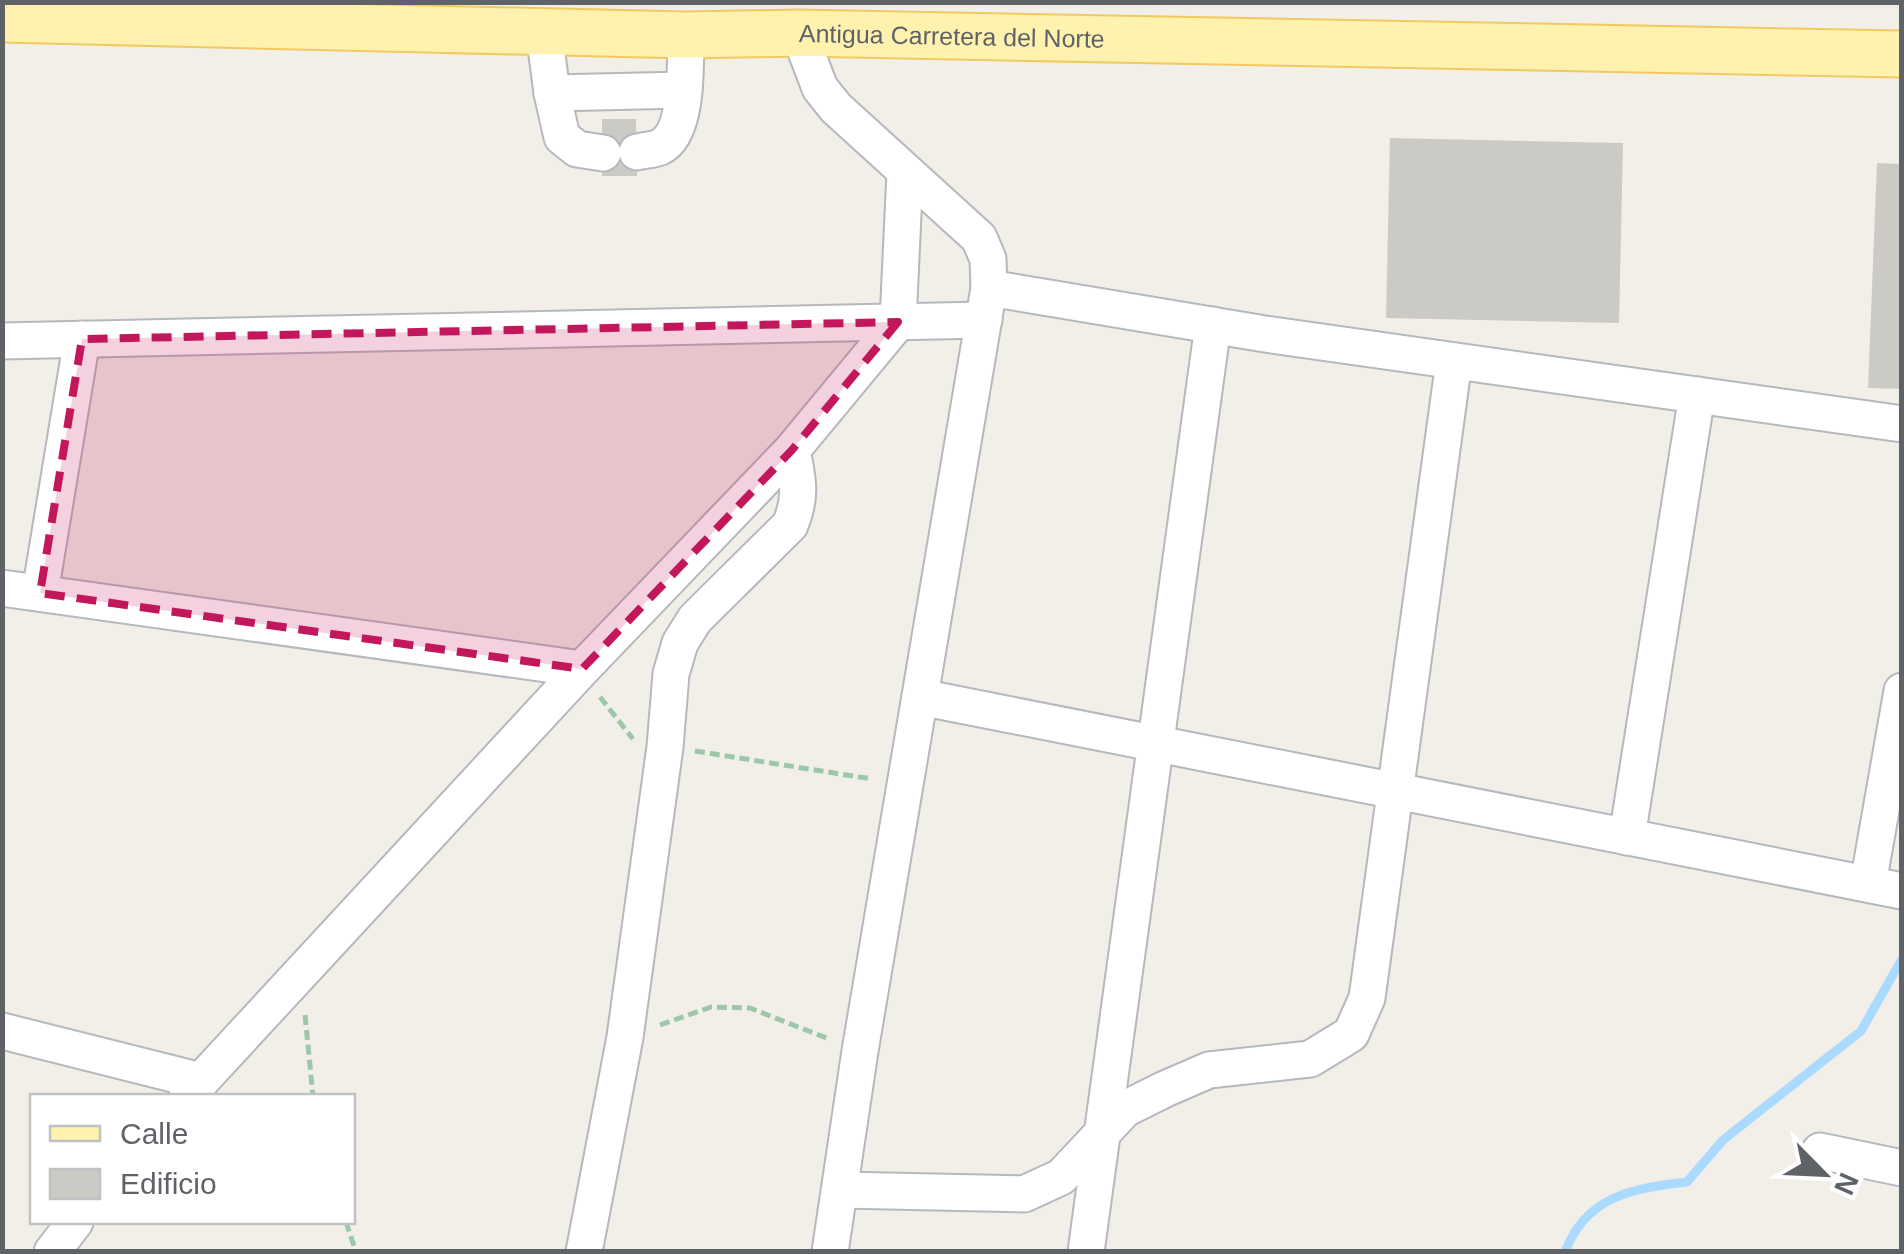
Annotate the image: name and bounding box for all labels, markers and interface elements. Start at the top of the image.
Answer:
street label: Antigua Carretera del Norte [799,19,1105,53]
legend [30,1094,355,1224]
text: Calle [120,1117,188,1150]
north arrow [1774,1124,1874,1224]
text: Edificio [120,1167,217,1200]
text: N [1828,1168,1865,1200]

